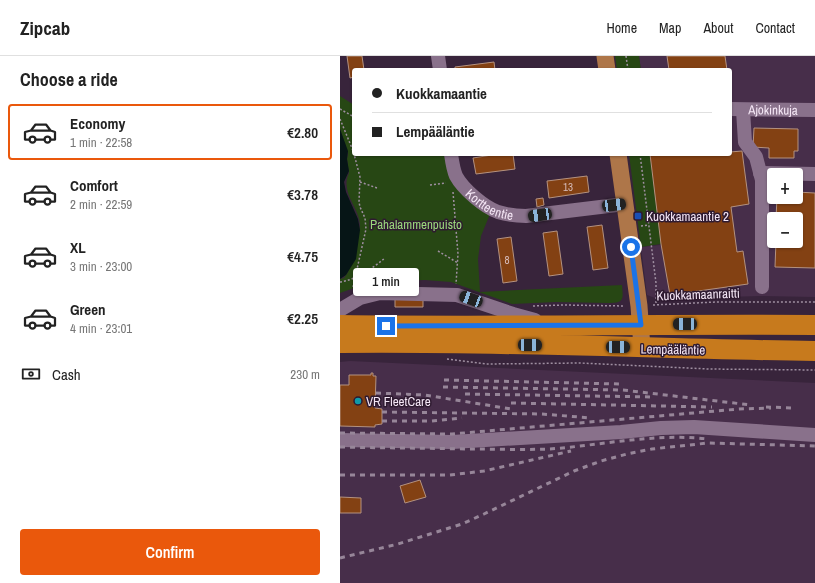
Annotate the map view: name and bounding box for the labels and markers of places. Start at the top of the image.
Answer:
place label: Kuokkamaantie 2 [646,208,729,225]
marker: Kuokkamaantie 2 [633,211,643,221]
place label: VR FleetCare [366,393,431,410]
marker: VR FleetCare [353,396,363,406]

